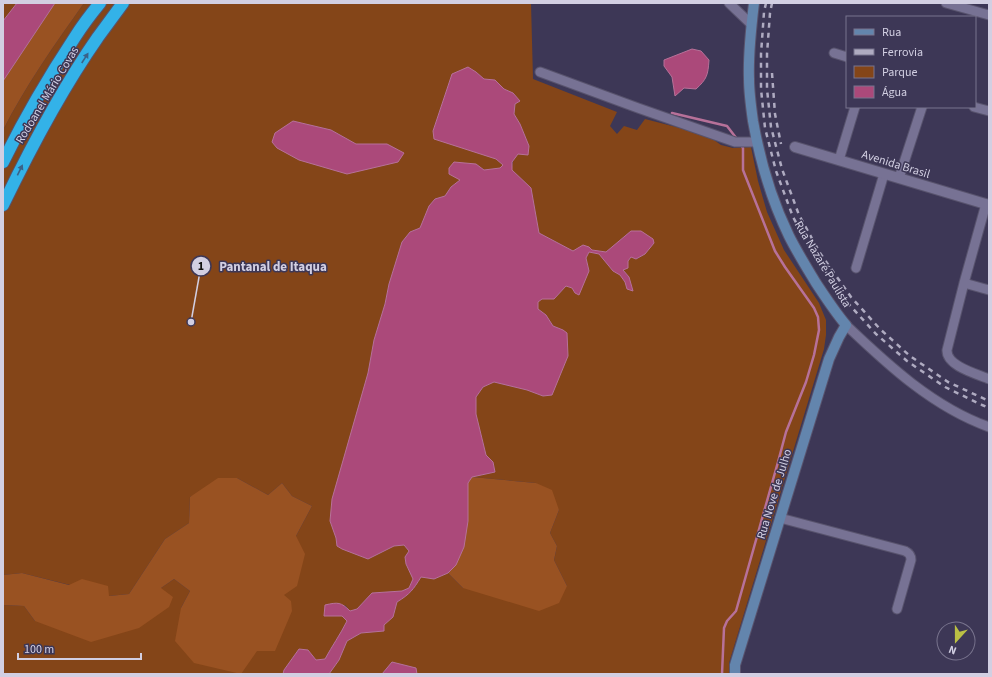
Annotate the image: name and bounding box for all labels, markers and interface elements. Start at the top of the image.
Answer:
legend [846,16,976,108]
text: Rua [882,24,901,41]
street label: Rodoanel Mário Covas [12,43,83,147]
text: Ferrovia [882,44,923,61]
one-way arrow [81,52,89,63]
text: Parque [882,64,918,81]
text: Água [882,84,907,101]
street label: Avenida Brasil [860,146,932,183]
one-way arrow [17,164,23,176]
street label: Rua Nazaré Paulista [790,218,855,311]
callout: Pantanal de Itaqua [191,254,335,279]
text: 1 [198,258,204,275]
text: Pantanal de Itaqua [219,258,327,276]
street label: Rua Nove de Julho [753,447,796,541]
north arrow [936,621,976,661]
scale bar [18,635,141,661]
text: 100 m [24,641,54,658]
text: N [946,642,959,658]

